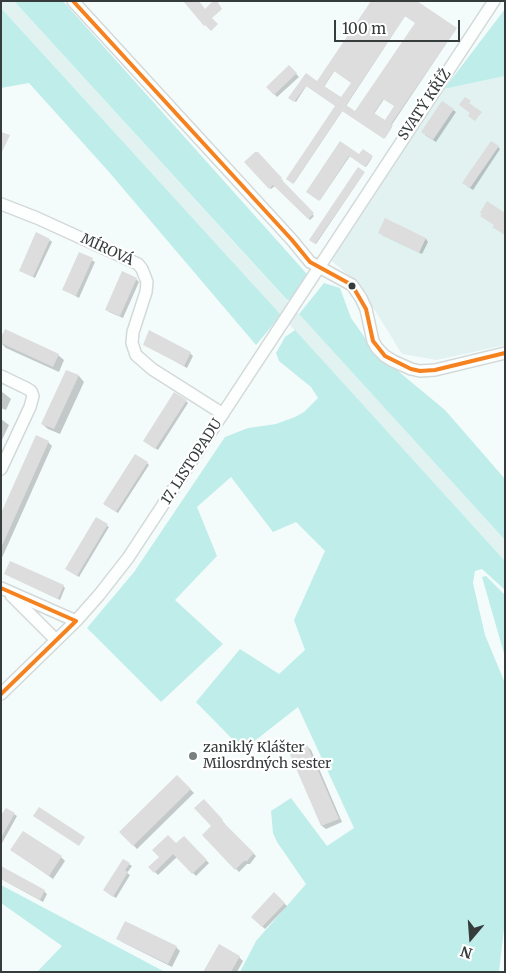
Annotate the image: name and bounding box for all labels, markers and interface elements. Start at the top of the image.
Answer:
scale bar [336,10,462,42]
text: 100 m [342,19,386,38]
street label: SVATÝ KŘÍŽ [395,66,455,144]
street label: MÍROVÁ [78,230,136,270]
unlabelled marker [347,281,357,291]
street label: 17. LISTOPADU [158,416,226,508]
place label: zaniklý Klášter Milosrdných sester [203,740,331,772]
marker: zaniklý Klášter Milosrdných sester [187,750,199,762]
north arrow [446,913,496,963]
text: N [458,942,474,963]

